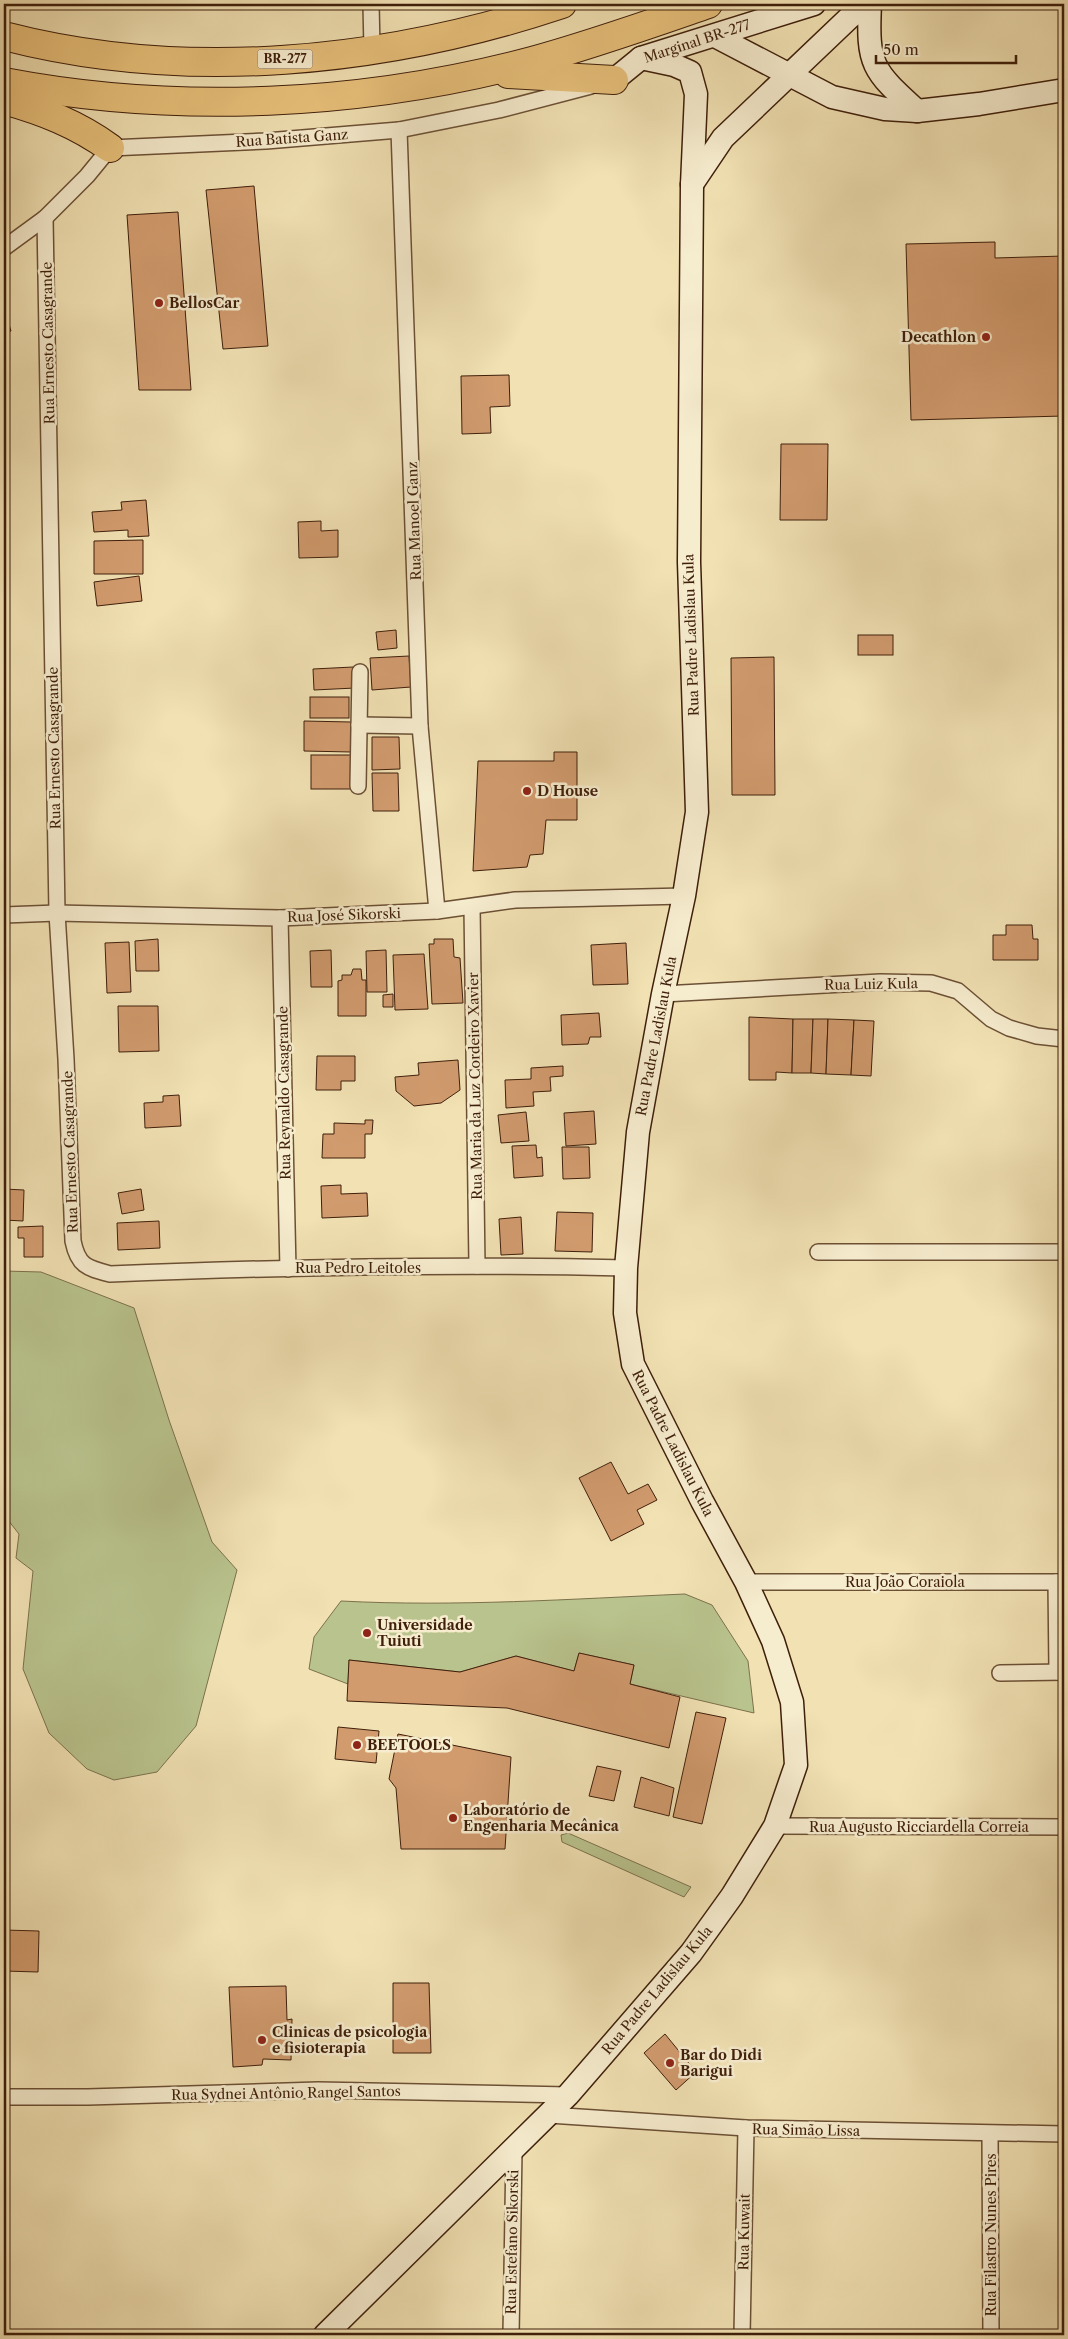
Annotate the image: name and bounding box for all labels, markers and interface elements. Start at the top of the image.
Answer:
street label: Marginal BR-277 [641,15,753,67]
scale bar [876,32,1016,64]
text: 50 m [883,40,919,59]
road number: BR-277 [258,50,312,68]
street label: Rua Batista Ganz [235,125,349,151]
street label: Rua Ernesto Casagrande [38,261,58,424]
place label: BellosCar [169,294,239,312]
marker: BellosCar [153,297,165,309]
place label: Decathlon [901,328,976,346]
marker: Decathlon [980,331,992,343]
street label: Rua Manoel Ganz [403,461,425,581]
street label: Rua Padre Ladislau Kula [679,553,703,716]
street label: Rua Ernesto Casagrande [44,666,64,829]
place label: D House [537,782,598,800]
marker: D House [521,785,533,797]
street label: Rua José Sikorski [287,904,401,926]
street label: Rua Padre Ladislau Kula [632,954,680,1117]
street label: Rua Maria da Luz Cordeiro Xavier [464,972,486,1200]
street label: Rua Luiz Kula [824,974,919,994]
street label: Rua Reynaldo Casagrande [273,1006,295,1180]
street label: Rua Ernesto Casagrande [58,1070,82,1234]
street label: Rua Pedro Leitoles [295,1259,421,1277]
street label: Rua Padre Ladislau Kula [628,1367,718,1520]
street label: Rua João Coraiola [845,1573,966,1591]
place label: Universidade Tuiuti [377,1616,473,1650]
marker: Universidade Tuiuti [361,1627,373,1639]
place label: BEETOOLS [367,1736,451,1754]
marker: BEETOOLS [351,1739,363,1751]
place label: Laboratório de Engenharia Mecânica [463,1801,620,1835]
marker: Laboratório de Engenharia Mecânica [447,1812,459,1824]
street label: Rua Augusto Ricciardella Correia [809,1818,1030,1836]
street label: Rua Padre Ladislau Kula [598,1922,716,2058]
place label: Clinicas de psicologia e fisioterapia [272,2023,428,2057]
marker: Clinicas de psicologia e fisioterapia [256,2034,268,2046]
place label: Bar do Didi Barigui [680,2046,762,2080]
marker: Bar do Didi Barigui [664,2057,676,2069]
street label: Rua Sydnei Antônio Rangel Santos [171,2082,401,2104]
street label: Rua Simão Lissa [752,2120,861,2140]
street label: Rua Filastro Nunes Pires [982,2153,1000,2317]
street label: Rua Estefano Sikorski [502,2169,522,2315]
street label: Rua Kuwait [734,2193,754,2271]

